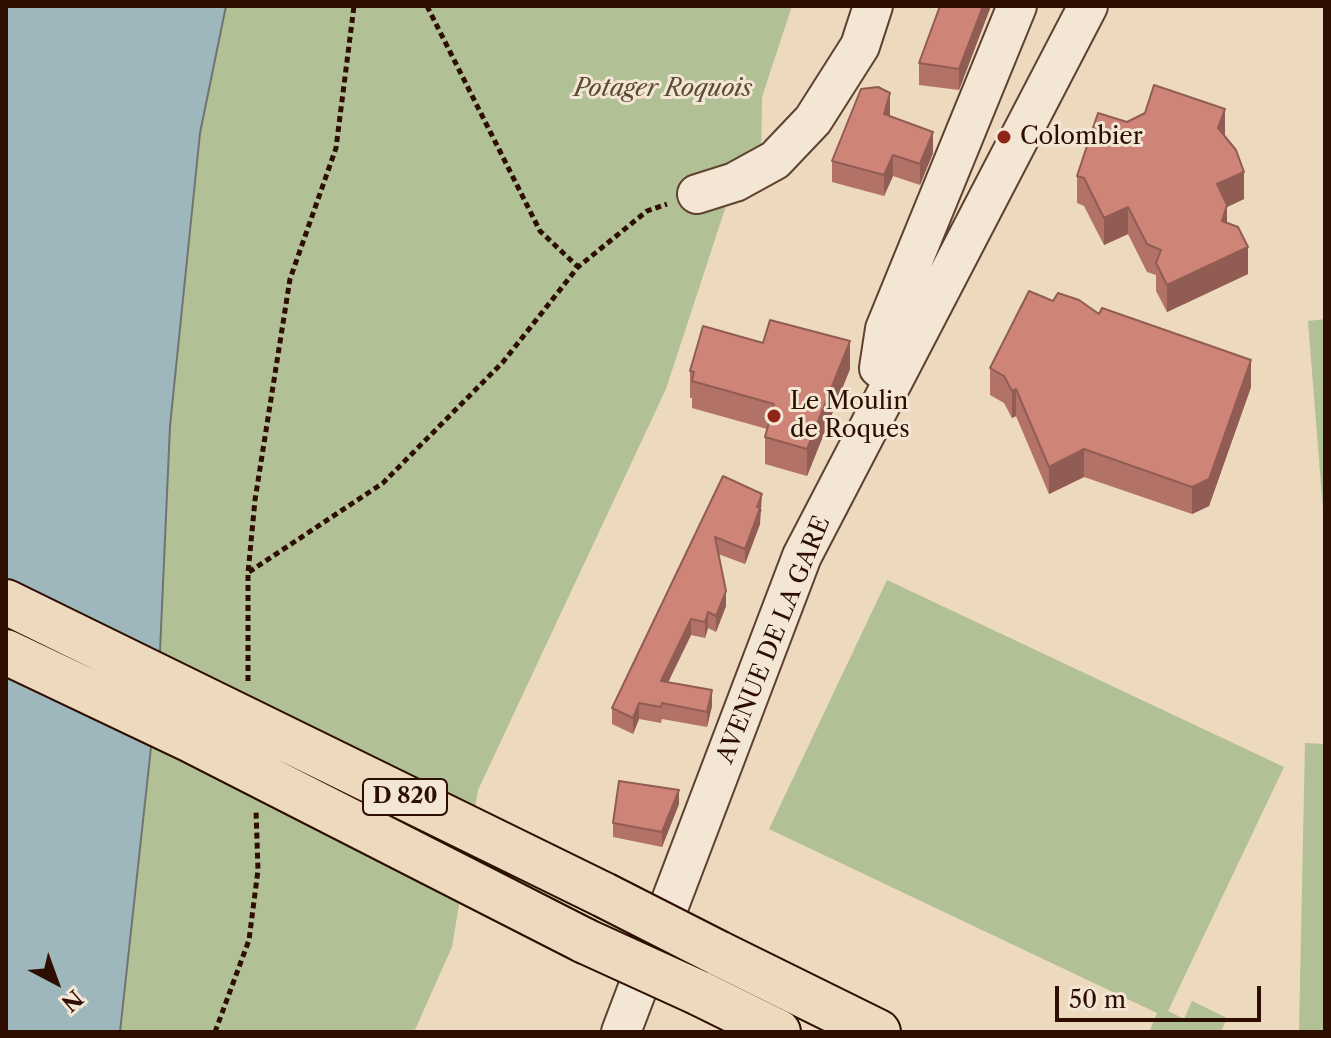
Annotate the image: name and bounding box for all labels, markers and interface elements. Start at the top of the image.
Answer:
park label: Potager Roquois [574,75,752,103]
place label: Colombier [1020,123,1143,151]
marker: Colombier [995,128,1013,146]
place label: Le Moulin de Roques [790,388,910,444]
marker: Le Moulin de Roques [765,407,783,425]
street label: AVENUE DE LA GARE [711,512,837,768]
road number: D 820 [363,779,447,815]
north arrow [16,942,96,1022]
scale bar [1059,970,1265,1020]
text: N [56,984,88,1017]
text: 50 m [1069,985,1126,1014]

